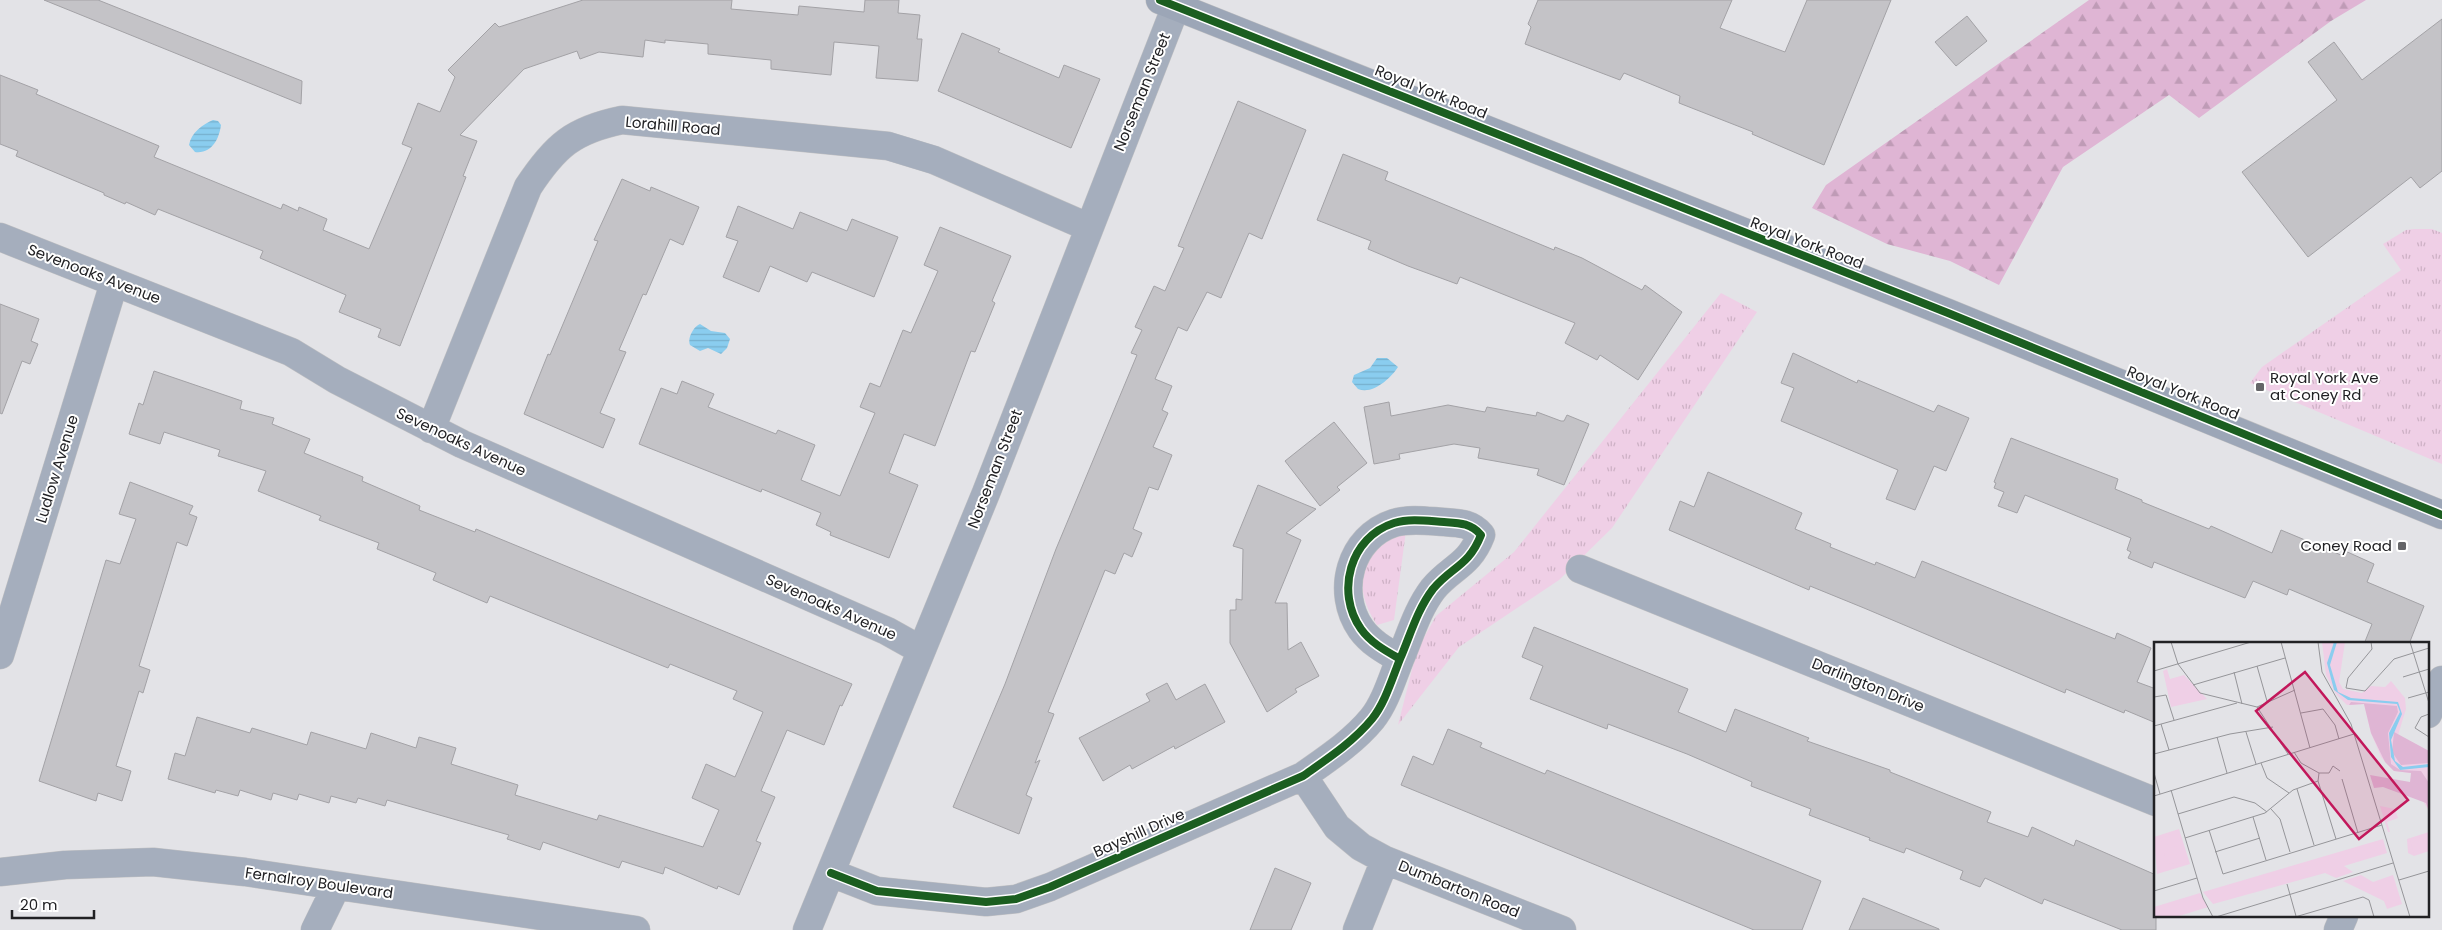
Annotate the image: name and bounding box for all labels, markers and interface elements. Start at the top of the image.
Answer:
street label: Norseman Street [1108,29,1175,154]
street label: Royal York Road [1372,59,1491,124]
street label: Lorahill Road [625,111,722,140]
street label: Royal York Road [1748,211,1867,274]
street label: Sevenoaks Avenue [25,238,164,309]
street label: Royal York Road [2124,360,2243,425]
place label: Royal York Ave at Coney Rd [2270,367,2379,405]
marker: Royal York Ave at Coney Rd [2254,381,2266,393]
street label: Sevenoaks Avenue [393,402,530,481]
street label: Norseman Street [962,406,1027,531]
street label: Ludlow Avenue [30,412,83,526]
place label: Coney Road [2300,535,2392,556]
marker: Coney Road [2396,540,2408,552]
street label: Sevenoaks Avenue [763,568,900,645]
inset map [2154,642,2430,918]
street label: Darlington Drive [1809,652,1928,717]
street label: Bayshill Drive [1090,803,1188,862]
street label: Dumbarton Road [1395,855,1523,922]
street label: Fernalroy Boulevard [244,862,394,903]
scale bar [12,888,95,920]
text: 20 m [20,894,58,915]

